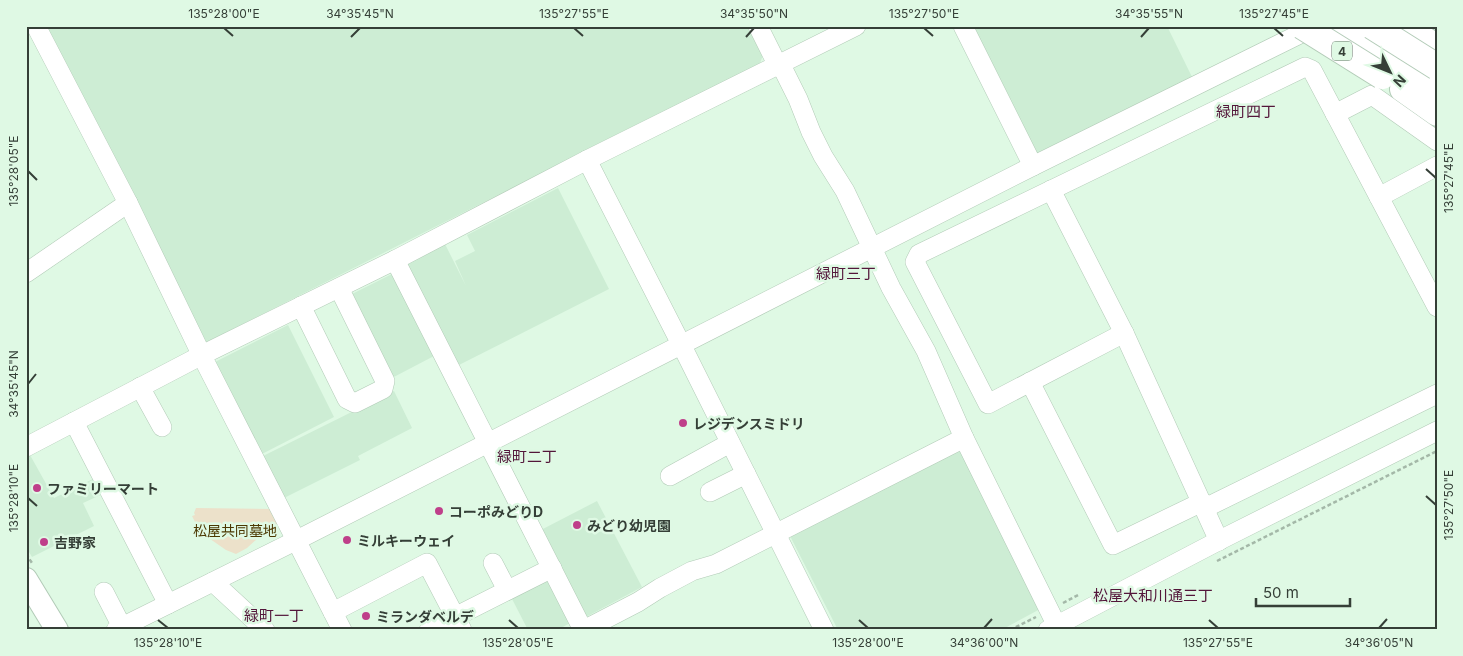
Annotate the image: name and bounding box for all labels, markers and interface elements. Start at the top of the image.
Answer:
text: 135°28'00"E [188,6,260,21]
text: 34°35'45"N [326,6,394,21]
text: 135°27'55"E [539,6,609,21]
text: 34°35'50"N [720,6,788,21]
text: 135°27'50"E [889,6,959,21]
text: 34°35'55"N [1115,6,1183,21]
text: 135°27'45"E [1239,6,1309,21]
road number: 4 [1332,41,1352,60]
north arrow [1366,48,1416,98]
text: N [1390,72,1410,91]
district label: 緑町四丁 [1216,102,1276,121]
text: 135°28'05"E [6,135,21,207]
text: 135°27'45"E [1441,143,1456,213]
district label: 緑町三丁 [816,264,876,283]
text: 34°35'45"N [6,350,21,418]
place label: レジデンスミドリ [693,415,805,432]
marker: レジデンスミドリ [677,417,689,429]
district label: 緑町二丁 [497,447,557,466]
text: 135°28'10"E [6,464,21,532]
text: 135°27'50"E [1441,470,1456,540]
place label: ファミリーマート [47,480,159,497]
marker: ファミリーマート [31,482,43,494]
place label: コーポみどりD [449,503,543,520]
marker: コーポみどりD [433,505,445,517]
place label: みどり幼児園 [587,517,671,534]
marker: みどり幼児園 [571,519,583,531]
park label: 松屋共同墓地 [193,522,277,539]
place label: ミルキーウェイ [357,532,455,549]
place label: 吉野家 [54,534,96,551]
marker: ミルキーウェイ [341,534,353,546]
marker: 吉野家 [38,536,50,548]
scale bar [1256,576,1349,608]
text: 50 m [1263,583,1299,602]
district label: 松屋大和川通三丁 [1093,586,1213,605]
district label: 緑町一丁 [244,606,304,625]
place label: ミランダベルデ [376,608,474,625]
marker: ミランダベルデ [360,610,372,622]
text: 135°28'10"E [134,635,202,650]
text: 135°28'05"E [482,635,554,650]
text: 135°28'00"E [832,635,904,650]
text: 34°36'00"N [950,635,1018,650]
text: 135°27'55"E [1183,635,1253,650]
text: 34°36'05"N [1345,635,1413,650]

